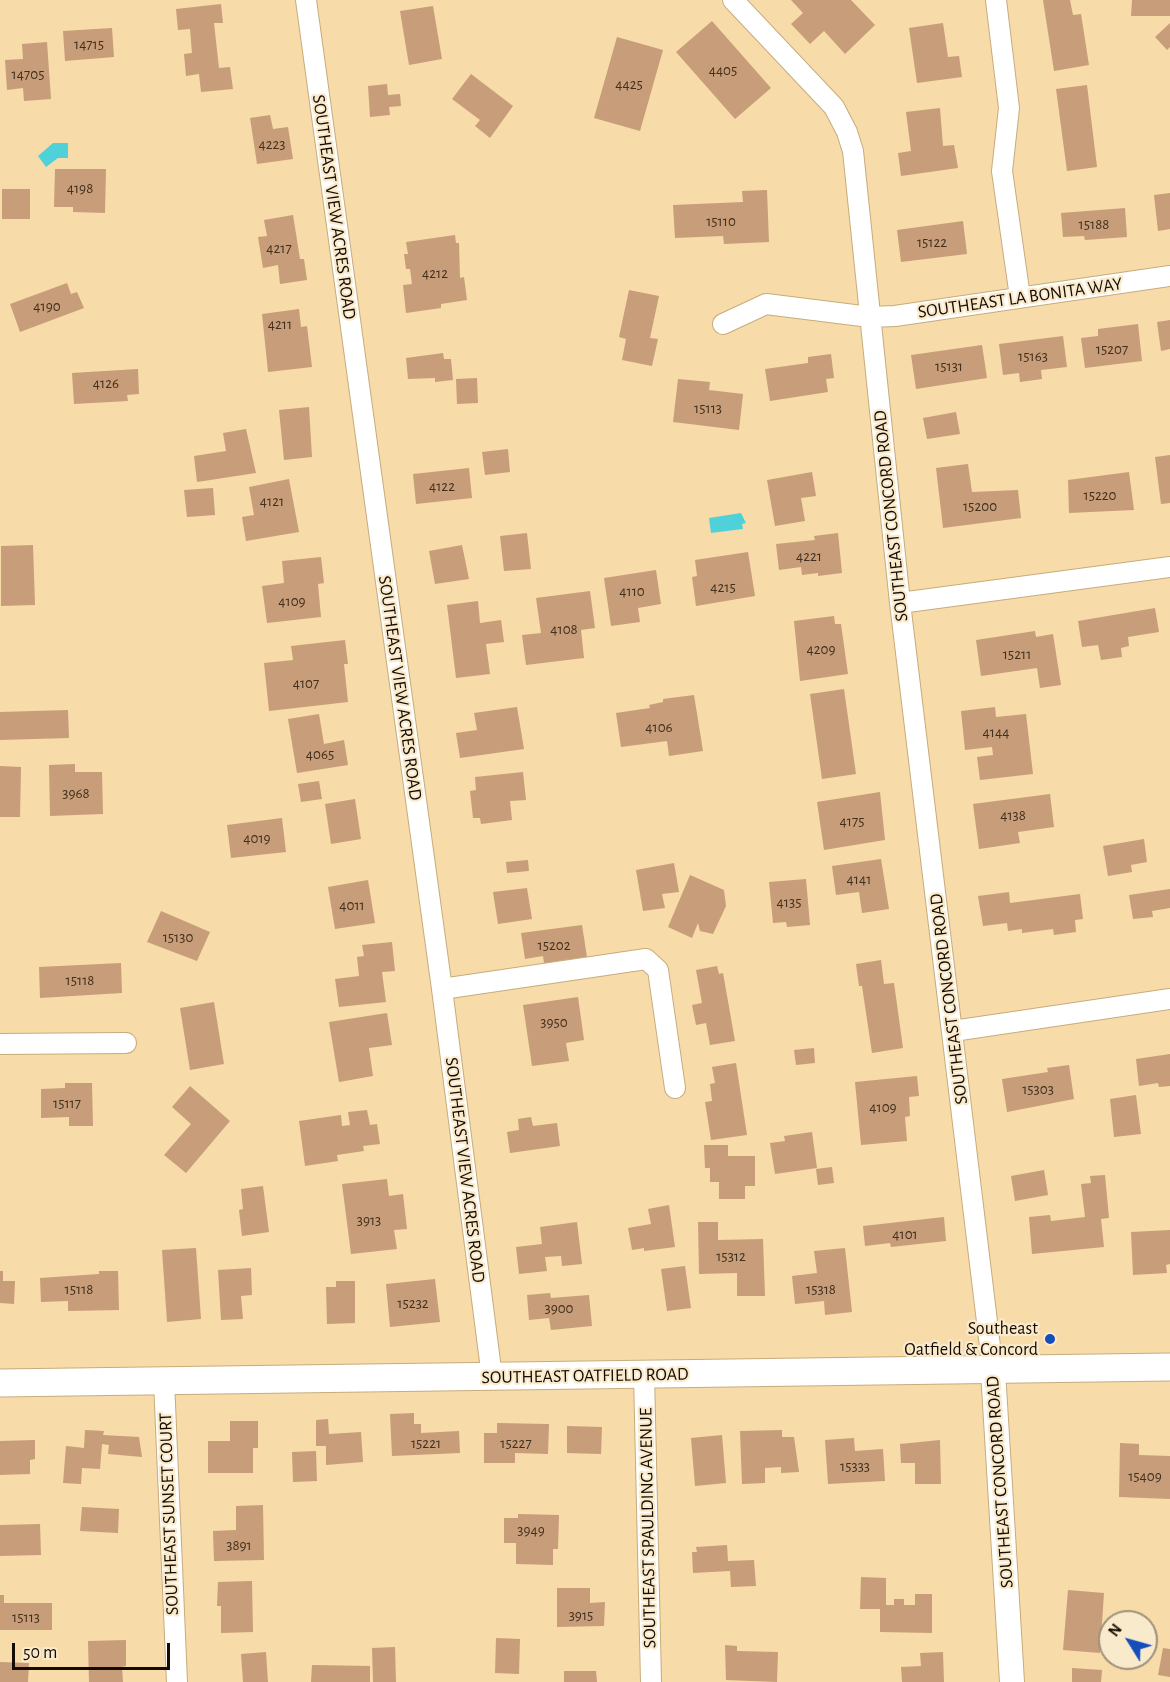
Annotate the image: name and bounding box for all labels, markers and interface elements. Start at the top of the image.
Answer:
house number: 14715 [74,35,104,53]
house number: 4405 [709,61,737,79]
house number: 14705 [12,65,44,83]
house number: 4425 [615,75,643,93]
street label: SOUTHEAST VIEW ACRES ROAD [308,93,360,321]
house number: 4223 [258,135,286,153]
house number: 4198 [67,179,93,197]
house number: 15110 [706,212,736,230]
house number: 15188 [1079,215,1109,233]
house number: 15122 [917,233,947,251]
house number: 4217 [266,239,292,257]
house number: 4212 [422,264,448,282]
street label: SOUTHEAST LA BONITA WAY [916,273,1124,323]
house number: 4190 [33,297,61,315]
house number: 4211 [268,315,292,333]
house number: 15207 [1096,340,1128,358]
house number: 15163 [1018,347,1048,365]
house number: 15131 [935,357,963,375]
house number: 4126 [93,374,119,392]
house number: 15113 [694,399,722,417]
street label: SOUTHEAST CONCORD ROAD [869,409,913,623]
house number: 4122 [429,477,455,495]
house number: 15220 [1084,486,1116,504]
house number: 4121 [260,492,284,510]
house number: 15200 [963,497,997,515]
house number: 4221 [796,547,822,565]
street label: SOUTHEAST VIEW ACRES ROAD [374,574,426,802]
house number: 4215 [710,578,736,596]
house number: 4110 [619,582,645,600]
house number: 4109 [278,592,306,610]
house number: 4108 [550,620,578,638]
house number: 4209 [806,640,836,658]
house number: 15211 [1003,645,1031,663]
house number: 4107 [293,674,319,692]
house number: 4106 [645,718,673,736]
house number: 4144 [983,723,1009,741]
house number: 4065 [306,745,334,763]
house number: 3968 [62,784,90,802]
house number: 4138 [1000,806,1026,824]
house number: 4175 [840,812,864,830]
house number: 4019 [243,829,271,847]
house number: 4141 [847,870,871,888]
street label: SOUTHEAST CONCORD ROAD [925,892,973,1106]
house number: 4135 [777,893,801,911]
house number: 4011 [339,896,365,914]
house number: 15130 [163,928,193,946]
house number: 15202 [538,936,570,954]
house number: 15118 [66,971,94,989]
house number: 3950 [540,1013,568,1031]
street label: SOUTHEAST VIEW ACRES ROAD [440,1056,490,1284]
house number: 15303 [1022,1080,1054,1098]
house number: 15117 [53,1094,81,1112]
house number: 4109 [869,1098,897,1116]
house number: 3913 [357,1211,381,1229]
house number: 4101 [892,1225,918,1243]
house number: 15312 [716,1247,746,1265]
house number: 15118 [65,1280,93,1298]
house number: 15318 [806,1280,836,1298]
house number: 15232 [397,1294,429,1312]
house number: 3900 [544,1299,574,1317]
place label: Southeast Oatfield & Concord [904,1318,1038,1360]
marker: Southeast Oatfield & Concord [1043,1332,1057,1346]
street label: SOUTHEAST OATFIELD ROAD [481,1363,689,1389]
street label: SOUTHEAST CONCORD ROAD [982,1375,1018,1589]
street label: SOUTHEAST SPAULDING AVENUE [635,1408,661,1648]
street label: SOUTHEAST SUNSET COURT [155,1412,183,1616]
house number: 15221 [411,1434,441,1452]
house number: 15227 [500,1434,532,1452]
house number: 15333 [840,1457,870,1475]
house number: 15409 [1128,1467,1162,1485]
house number: 3949 [517,1521,545,1539]
house number: 3891 [226,1536,252,1554]
house number: 3915 [569,1606,593,1624]
house number: 15113 [12,1608,40,1626]
north arrow [1098,1610,1158,1670]
text: N [1105,1621,1125,1640]
scale bar [15,1631,172,1669]
text: 50 m [23,1644,57,1662]

